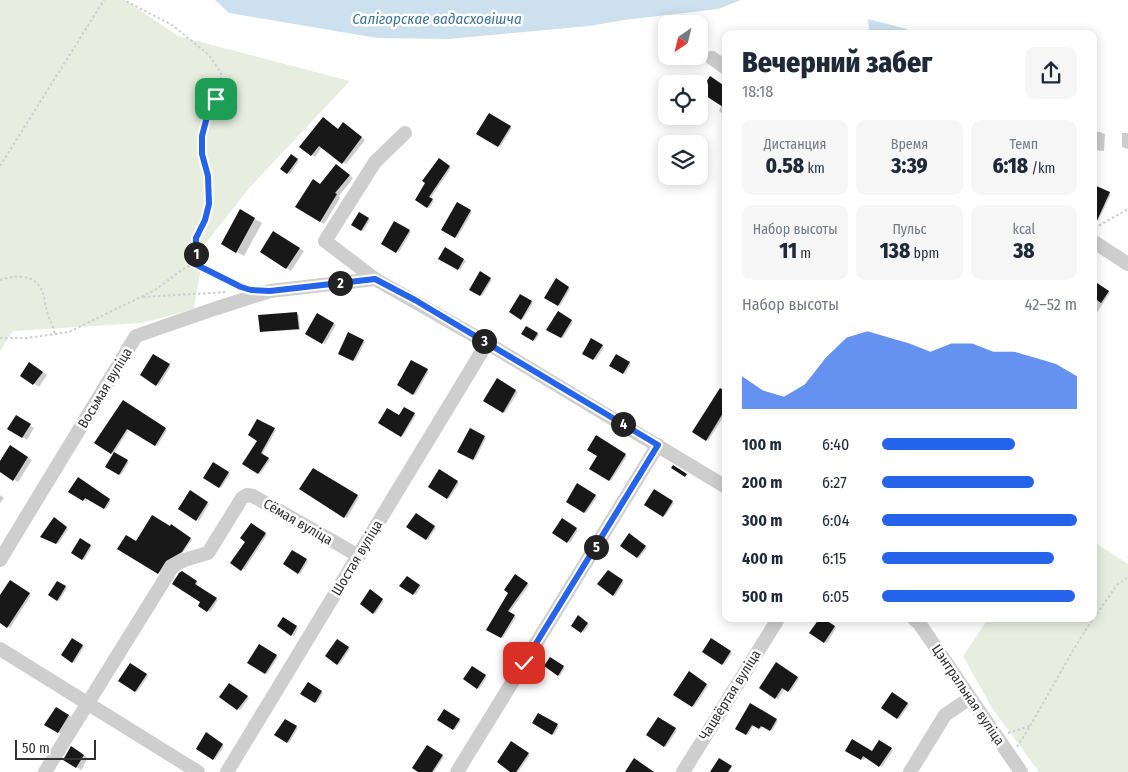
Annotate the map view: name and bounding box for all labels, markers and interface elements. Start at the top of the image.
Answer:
water label: Салігорскае вадасховішча [352,10,522,28]
north arrow [658,15,708,65]
map controls [658,15,708,185]
text: Вечерний забег [742,46,932,79]
button: share [1025,47,1077,99]
button: locate [658,75,708,125]
pin [195,78,237,120]
text: 18:18 [742,82,773,101]
icon: arrive [202,85,230,113]
button: layers [658,135,708,185]
text: Дистанция [764,136,827,153]
text: Время [891,136,928,153]
text: Темп [1010,136,1038,153]
text: 0.58 [766,153,804,179]
text: 3:39 [891,153,928,179]
text: 6:18 [992,153,1028,179]
text: km [804,160,825,177]
text: /km [1028,160,1055,177]
text: Набор высоты [753,221,838,238]
text: Пульс [892,221,927,238]
text: kcal [1012,221,1035,238]
text: 11 [779,238,797,264]
text: 138 [880,238,910,264]
text: 38 [1013,238,1035,264]
pin: 1 [184,242,208,266]
text: m [797,245,811,262]
text: bpm [910,245,939,262]
text: 1 [194,246,199,263]
pin: 2 [328,270,352,296]
text: 2 [337,275,344,292]
text: Набор высоты [742,295,839,314]
text: 42–52 m [1025,295,1077,314]
pin: 3 [472,328,496,354]
text: 3 [481,333,488,350]
street label: Восьмая вуліца [74,344,136,431]
pin: 4 [610,412,636,436]
text: 4 [620,416,627,433]
text: 100 m [742,435,782,454]
text: 6:40 [822,435,849,454]
text: 200 m [742,473,782,492]
text: 6:27 [822,473,847,492]
street label: Сёмая вуліца [260,495,336,549]
text: 300 m [742,511,783,530]
text: 6:04 [822,511,849,530]
street label: Шостая вуліца [328,517,386,599]
pin: 5 [584,534,608,560]
text: 5 [593,539,600,556]
text: 400 m [742,549,783,568]
text: 6:15 [822,549,846,568]
text: 500 m [742,587,783,606]
text: 6:05 [822,587,849,606]
street label: Цэнтральная вуліца [928,641,1008,749]
pin [503,642,545,684]
street label: Чацвёртая вуліца [695,647,765,743]
icon: check [510,649,538,677]
scale bar [15,737,96,760]
text: 50 m [22,740,50,757]

